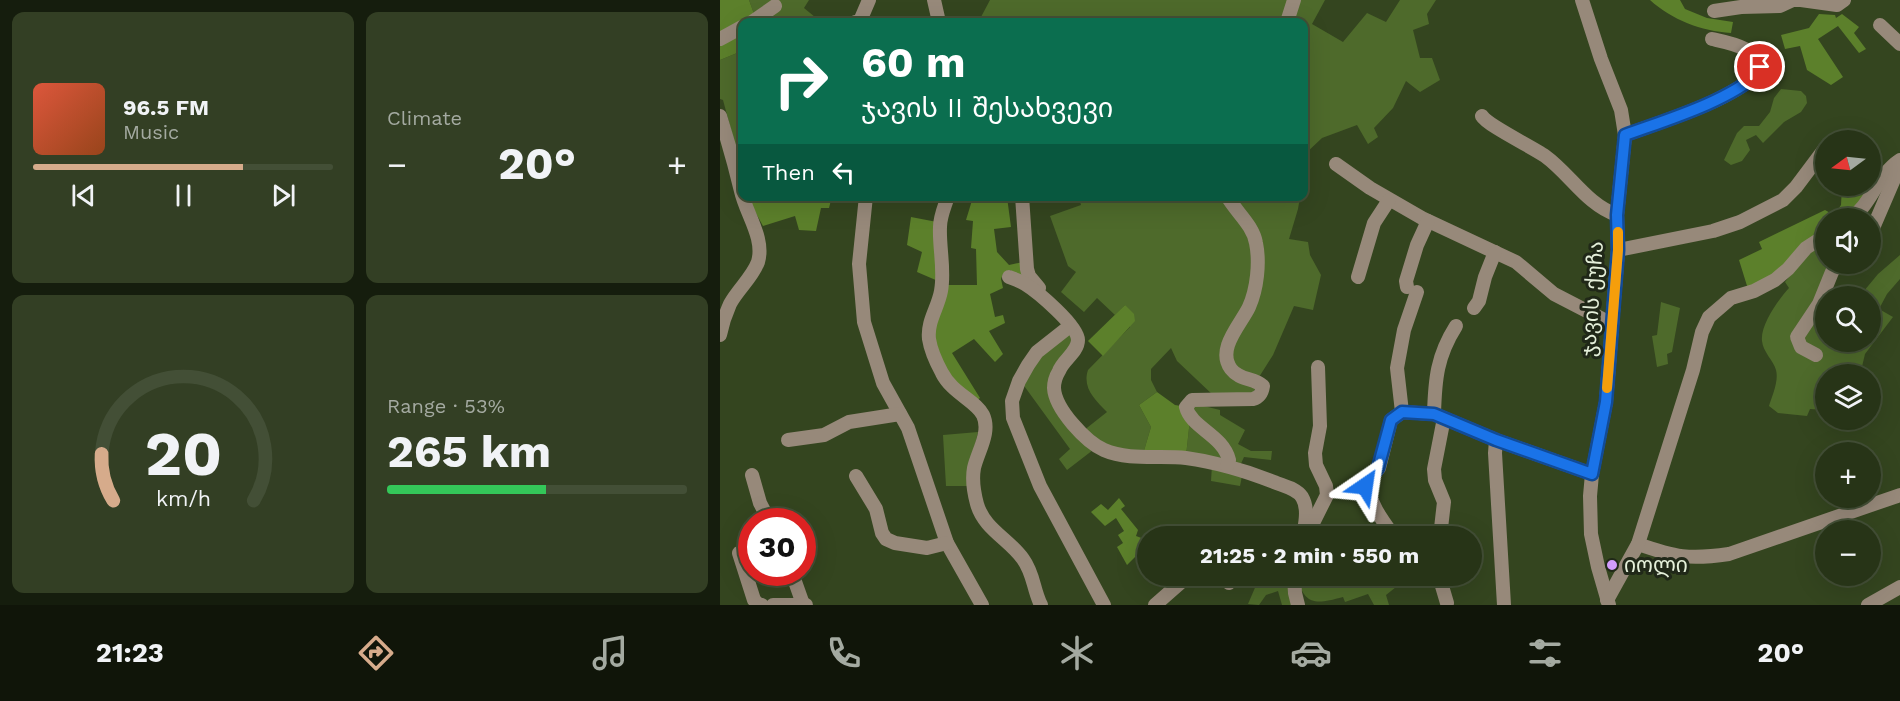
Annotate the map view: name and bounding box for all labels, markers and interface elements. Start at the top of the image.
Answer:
text: 60 m [861,38,965,87]
pin [1734,41,1785,92]
icon: right [762,42,840,120]
icon: arrive [1743,50,1776,83]
text: ჯავის II შესახვევი [861,92,1113,124]
text: 96.5 FM [123,95,209,120]
text: Climate [387,106,462,130]
text: Music [123,120,179,144]
north arrow [1815,130,1881,196]
map controls [1815,130,1881,586]
text: 20° [498,137,576,190]
text: − [387,145,407,184]
text: + [667,145,687,184]
icon: left [827,156,860,189]
text: Then [762,160,815,185]
icon: previous [67,179,100,212]
icon: pause [167,179,200,212]
icon: next [267,179,300,212]
button: sound [1815,208,1881,274]
street label: ჯავის ქუჩა [1575,240,1608,358]
button: search [1815,286,1881,352]
button: layers [1815,364,1881,430]
text: Range · 53% [387,394,505,418]
text: 20 [144,417,222,490]
text: 265 km [387,425,551,478]
button: + [1815,442,1881,508]
position arrow [1333,454,1397,518]
text: km/h [155,486,211,511]
speed limit sign: 30 [738,508,816,586]
button: − [1815,520,1881,586]
text: 21:25 · 2 min · 550 m [1200,543,1419,568]
place label: იოლი [1624,552,1688,578]
marker: იოლი [1605,558,1619,572]
icon: directions [355,632,397,674]
icon: music [589,632,631,674]
icon: phone [823,632,865,674]
icon: climate [1056,632,1098,674]
icon: car [1290,632,1332,674]
icon: filters [1524,632,1566,674]
text: 21:23 [96,637,164,669]
text: 20° [1757,637,1804,669]

